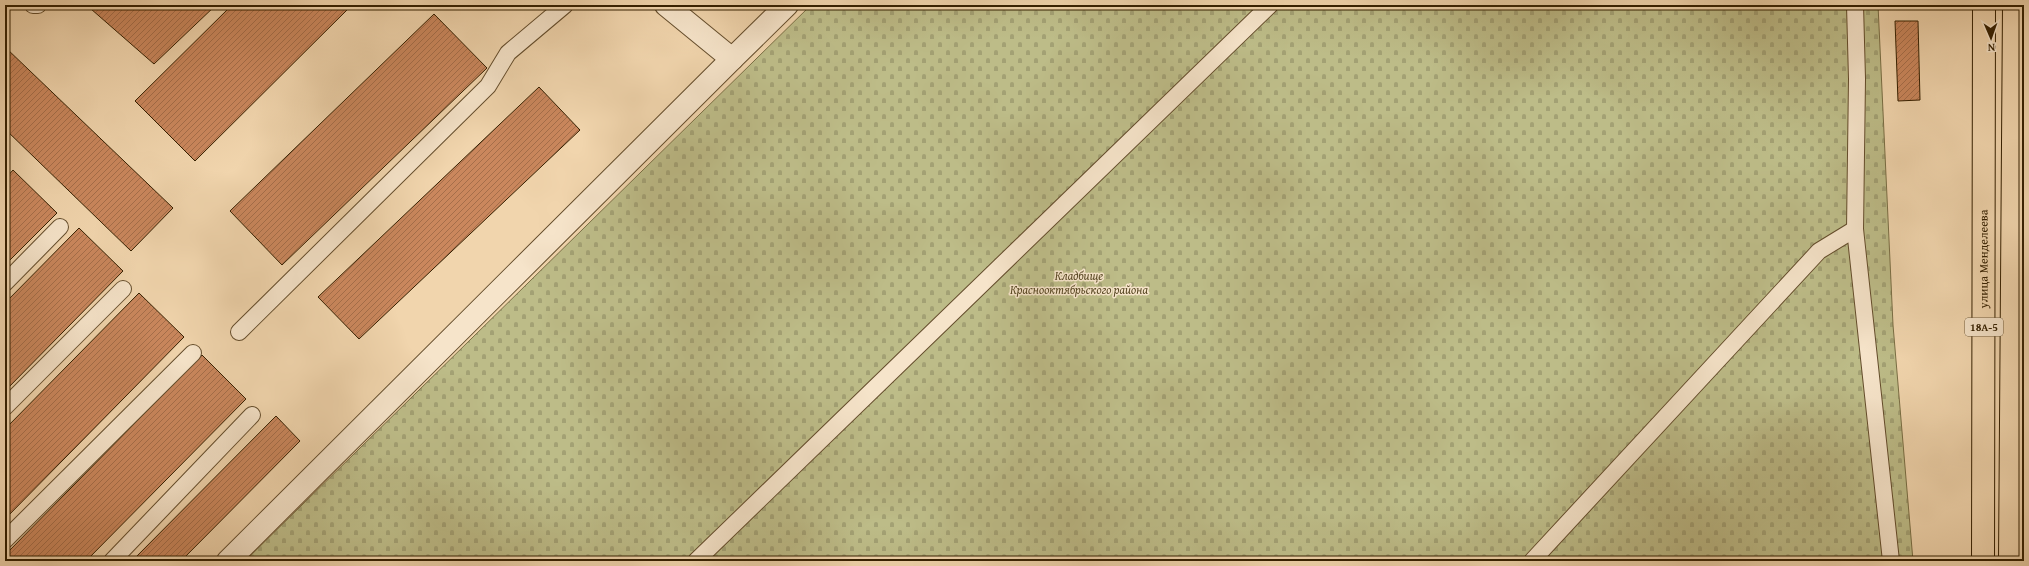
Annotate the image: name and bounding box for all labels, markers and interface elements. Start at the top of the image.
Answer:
north arrow [1971,18,2011,58]
text: N [1987,40,1995,56]
street label: улица Менделеева [1974,209,1992,309]
park label: Кладбище Краснооктябрьского района [1010,267,1148,298]
road number: 18А-5 [1965,318,2003,336]

